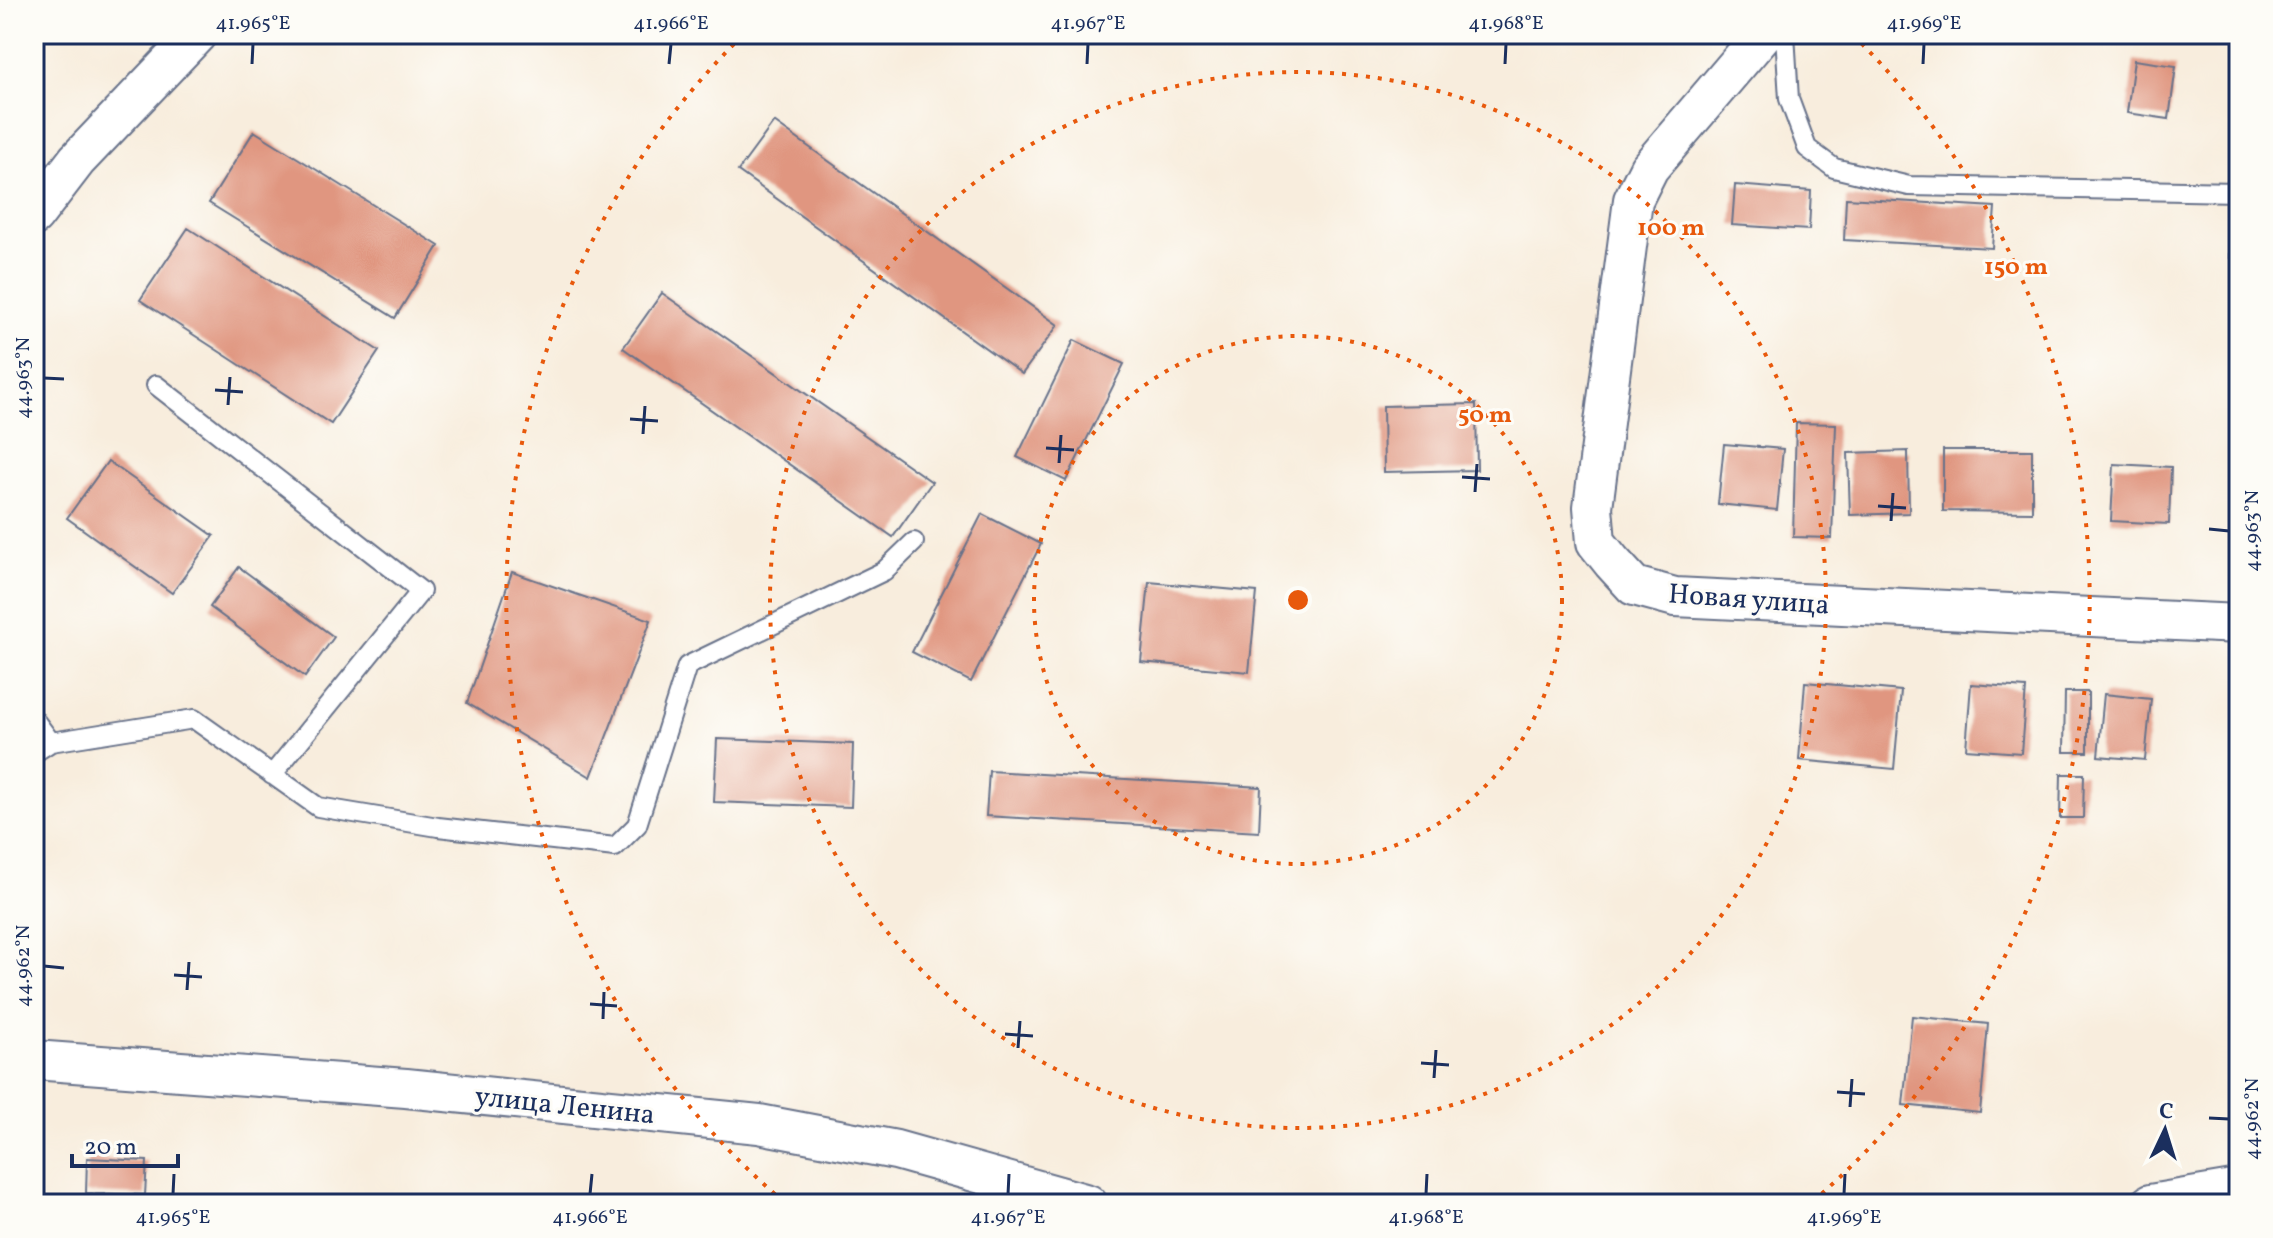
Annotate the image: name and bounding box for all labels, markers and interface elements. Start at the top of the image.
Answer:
text: 41.965°E [216,10,290,38]
text: 41.966°E [633,10,709,38]
text: 41.967°E [1051,10,1125,38]
text: 41.968°E [1468,10,1544,38]
text: 41.969°E [1886,10,1962,38]
text: 100 m [1637,212,1705,246]
text: 150 m [1984,251,2048,285]
text: 44.963°N [10,337,38,419]
text: 50 m [1458,399,1512,433]
text: 44.963°N [2239,490,2267,572]
street label: Новая улица [1667,575,1831,626]
centre of rings [1284,586,1312,614]
text: 44.962°N [10,925,38,1007]
street label: улица Ленина [473,1078,657,1135]
text: 44.962°N [2239,1078,2267,1160]
north arrow [2125,1090,2205,1170]
text: С [2158,1097,2174,1128]
scale bar [72,1118,178,1168]
text: 20 m [84,1131,137,1165]
text: 41.965°E [136,1204,210,1232]
text: 41.966°E [552,1204,628,1232]
text: 41.967°E [971,1204,1045,1232]
text: 41.968°E [1388,1204,1464,1232]
text: 41.969°E [1806,1204,1882,1232]

